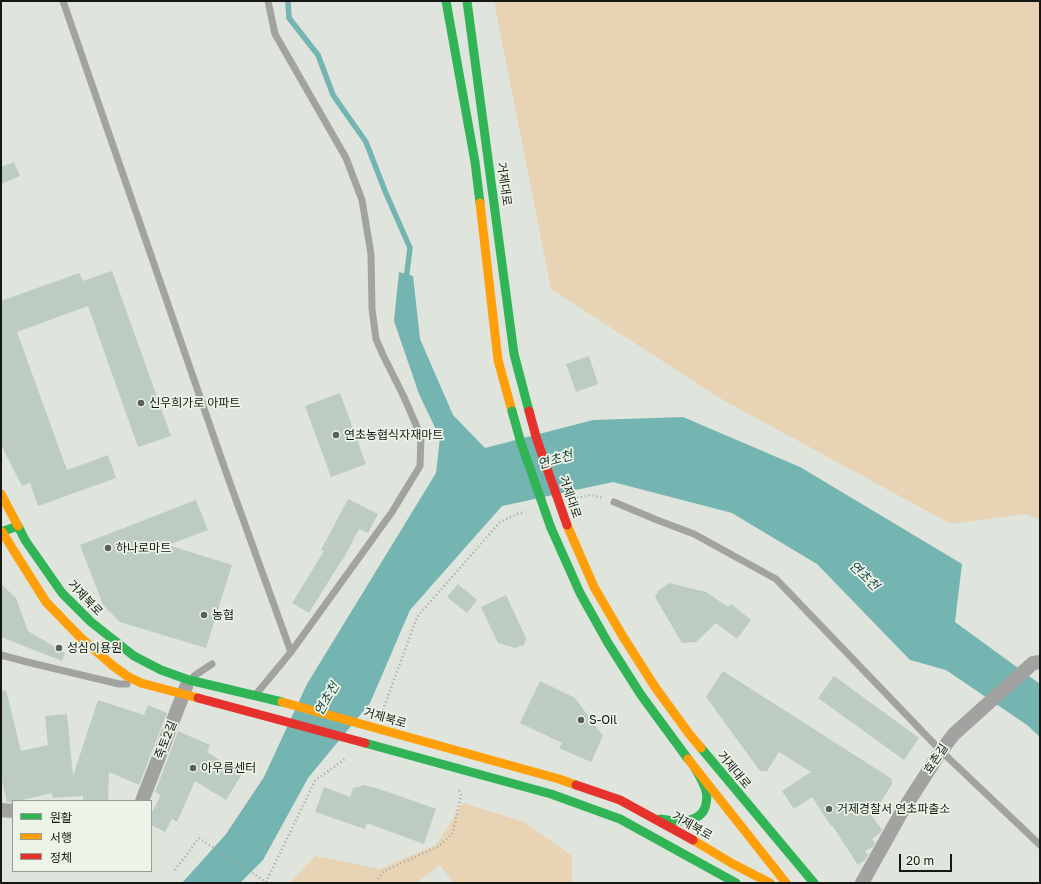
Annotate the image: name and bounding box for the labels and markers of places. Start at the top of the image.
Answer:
place label: 신우희가로 아파트 [149,396,240,410]
marker: 신우희가로 아파트 [136,398,146,408]
place label: 연초농협식자재마트 [344,428,443,442]
marker: 연초농협식자재마트 [331,430,341,440]
place label: 하나로마트 [116,541,171,555]
marker: 하나로마트 [103,543,113,553]
place label: 농협 [212,608,234,622]
marker: 농협 [199,610,209,620]
place label: 성심이용원 [67,641,122,655]
marker: 성심이용원 [54,643,64,653]
place label: S-Oil [589,713,617,727]
marker: S-Oil [576,715,586,725]
place label: 아우름센터 [201,761,256,775]
marker: 아우름센터 [188,763,198,773]
place label: 거제경찰서 연초파출소 [837,802,950,816]
marker: 거제경찰서 연초파출소 [824,804,834,814]

